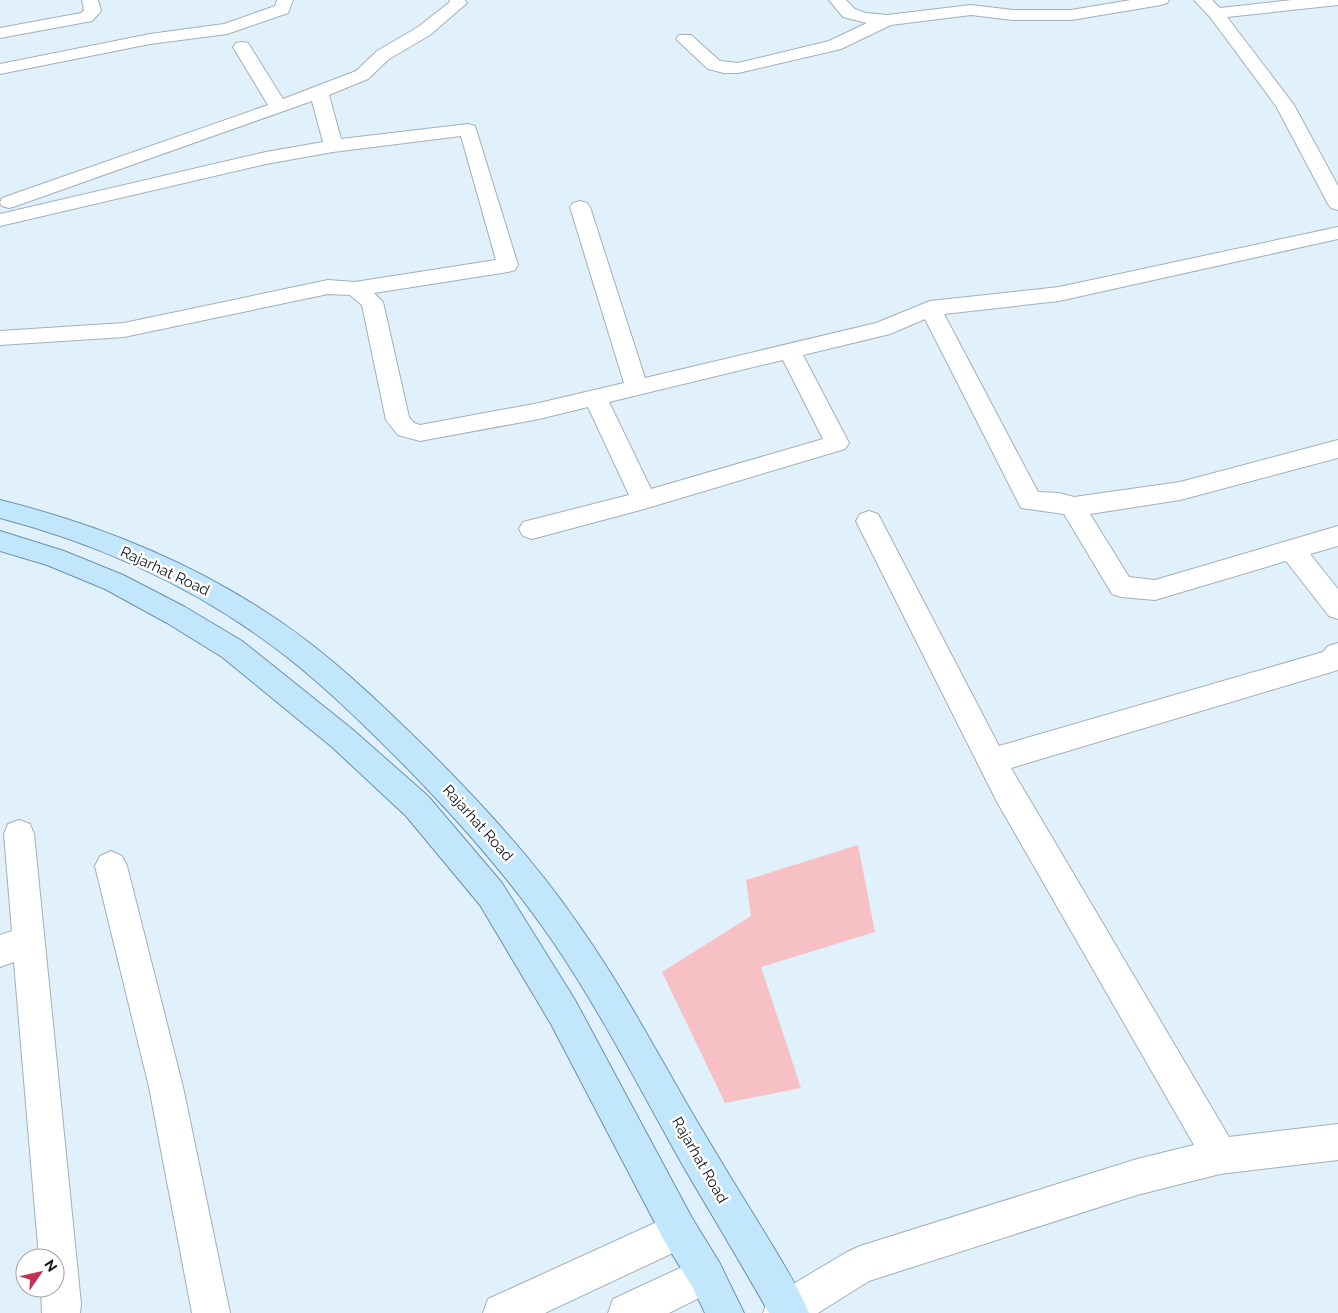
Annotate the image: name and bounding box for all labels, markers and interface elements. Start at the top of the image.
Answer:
street label: Rajarhat Road [118,542,212,600]
street label: Rajarhat Road [439,781,517,865]
street label: Rajarhat Road [668,1114,732,1206]
north arrow [15,1248,65,1298]
text: N [41,1257,60,1275]

